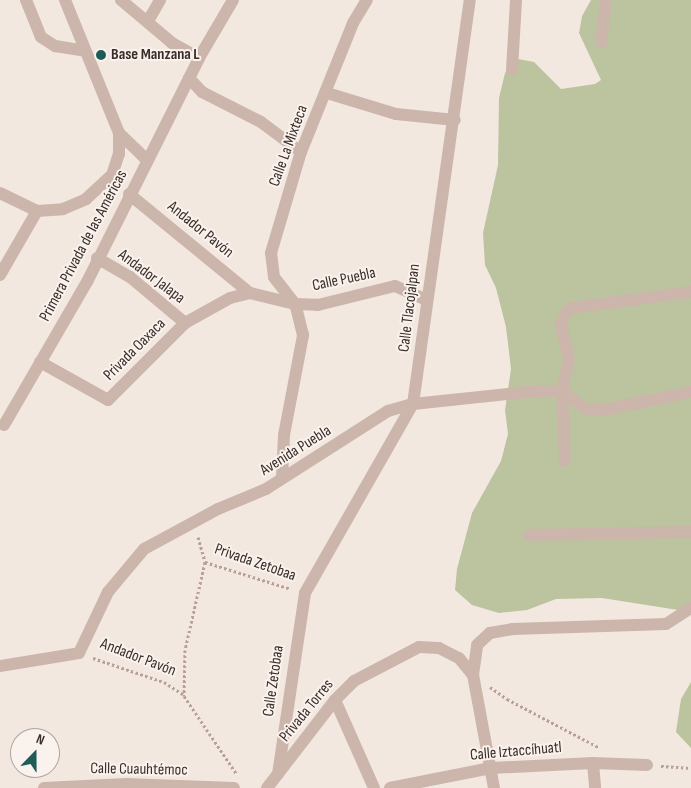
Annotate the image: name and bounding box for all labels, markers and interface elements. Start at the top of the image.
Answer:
place label: Base Manzana L [111,45,200,65]
marker: Base Manzana L [95,49,107,61]
street label: Calle La Mixteca [265,103,313,189]
street label: Primera Privada de las Américas [36,167,132,325]
street label: Andador Pavón [163,198,237,262]
street label: Andador Jalapa [114,246,188,308]
street label: Calle Tlacojalpan [395,263,425,353]
street label: Calle Puebla [311,264,377,296]
street label: Privada Oaxaca [100,315,170,385]
street label: Avenida Puebla [257,422,335,480]
street label: Privada Zetobaa [212,540,298,586]
street label: Andador Pavón [97,635,179,681]
street label: Calle Zetobaa [260,644,288,718]
street label: Privada Torres [276,676,338,746]
north arrow [10,728,60,778]
text: N [34,730,47,749]
street label: Calle Iztaccíhuatl [469,738,563,766]
street label: Calle Cuauhtémoc [90,760,188,780]

